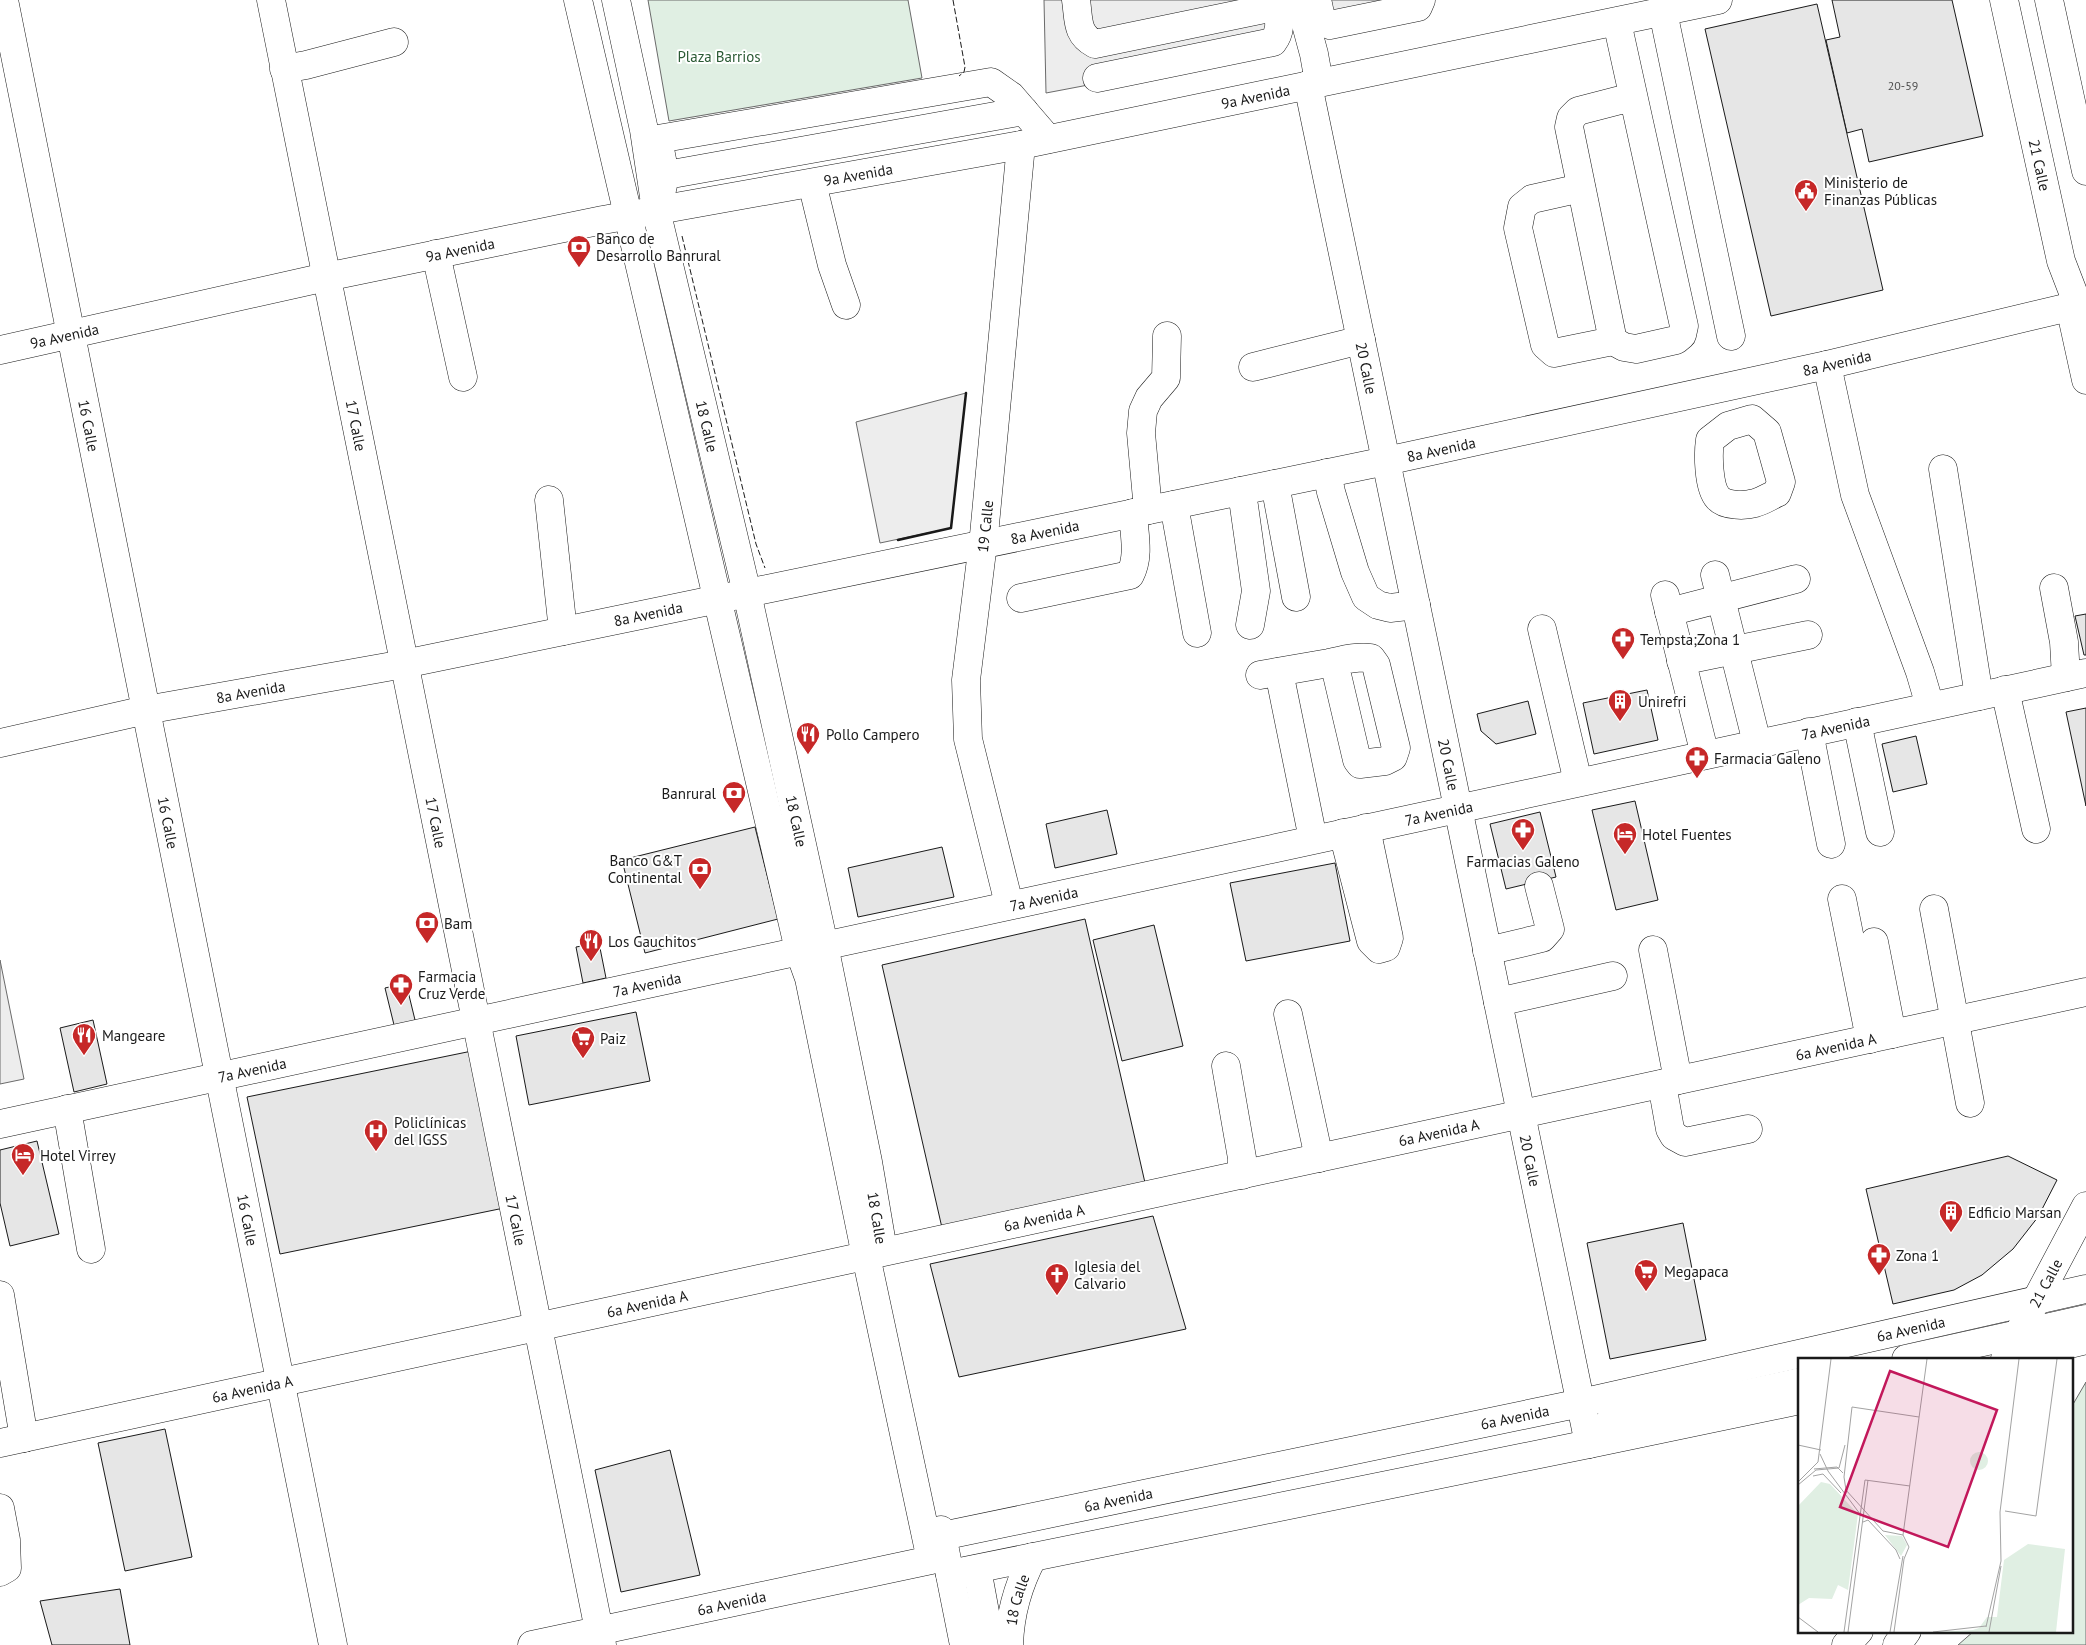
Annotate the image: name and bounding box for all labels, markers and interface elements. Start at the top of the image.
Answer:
park label: Plaza Barrios [677,47,761,66]
house number: 20-59 [1888,78,1918,93]
street label: 9a Avenida [1219,80,1292,113]
street label: 21 Calle [2025,137,2055,193]
street label: 9a Avenida [822,159,894,190]
place label: Ministerio de Finanzas Públicas [1824,173,1937,209]
public building icon: Ministerio de Finanzas Públicas [1793,178,1819,212]
place label: Banco de Desarrollo Banrural [596,229,721,265]
street label: 9a Avenida [424,233,496,266]
bank icon: Banco de Desarrollo Banrural [566,234,592,268]
street label: 9a Avenida [28,319,101,352]
street label: 20 Calle [1352,340,1381,396]
street label: 8a Avenida [1801,345,1873,380]
street label: 16 Calle [75,398,104,453]
street label: 17 Calle [342,398,371,453]
street label: 18 Calle [692,398,723,454]
street label: 8a Avenida [1405,432,1477,466]
street label: 19 Calle [972,499,997,553]
street label: 8a Avenida [1009,515,1081,548]
street label: 8a Avenida [612,597,684,630]
pharmacy icon: Tempsta;Zona 1 [1610,626,1636,660]
place label: Tempsta;Zona 1 [1640,630,1740,649]
street label: 8a Avenida [215,676,287,707]
building icon: Unirefri [1607,688,1633,722]
place label: Unirefri [1638,692,1687,711]
street label: 7a Avenida [1800,711,1871,744]
restaurant icon: Pollo Campero [795,721,821,755]
place label: Pollo Campero [826,725,920,744]
street label: 20 Calle [1434,737,1464,792]
pharmacy icon: Farmacia Galeno [1684,745,1710,779]
place label: Farmacia Galeno [1714,749,1821,768]
bank icon: Banrural [721,780,747,814]
place label: Banrural [661,784,717,803]
street label: 18 Calle [782,793,812,849]
street label: 16 Calle [154,795,183,850]
street label: 17 Calle [422,795,451,850]
street label: 7a Avenida [1403,796,1475,830]
pharmacy icon: Farmacias Galeno [1510,817,1536,851]
hotel icon: Hotel Fuentes [1612,821,1638,855]
place label: Hotel Fuentes [1642,825,1732,844]
place label: Banco G&T Continental [608,851,683,887]
place label: Farmacias Galeno [1466,852,1580,871]
bank icon: Banco G&T Continental [687,856,713,890]
street label: 7a Avenida [1008,882,1080,915]
bank icon: Bam [414,910,440,944]
place label: Bam [444,914,472,933]
restaurant icon: Los Gauchitos [578,928,604,962]
place label: Los Gauchitos [608,932,696,951]
place label: Farmacia Cruz Verde [418,967,485,1003]
street label: 7a Avenida [611,968,683,1001]
pharmacy icon: Farmacia Cruz Verde [388,972,414,1006]
restaurant icon: Mangeare [71,1022,97,1056]
supermarket icon: Paiz [570,1025,596,1059]
place label: Mangeare [102,1026,165,1045]
street label: 6a Avenida A [1793,1028,1878,1064]
place label: Paiz [600,1029,626,1048]
street label: 7a Avenida [216,1053,288,1086]
place label: Policlínicas del IGSS [394,1113,466,1149]
street label: 6a Avenida A [1397,1114,1481,1150]
hospital icon: Policlínicas del IGSS [363,1118,389,1152]
street label: 20 Calle [1516,1133,1545,1188]
hotel icon: Hotel Virrey [10,1142,36,1176]
place label: Hotel Virrey [40,1146,116,1165]
street label: 18 Calle [864,1190,891,1245]
street label: 16 Calle [233,1192,262,1247]
street label: 17 Calle [502,1193,531,1247]
street label: 6a Avenida A [1002,1199,1086,1235]
building icon: Edficio Marsan [1938,1199,1964,1233]
place label: Edficio Marsan [1968,1203,2061,1222]
pharmacy icon: Zona 1 [1866,1242,1892,1276]
place label: Zona 1 [1896,1246,1939,1265]
street label: 21 Calle [2025,1255,2066,1311]
place label: Iglesia del Calvario [1074,1257,1141,1293]
supermarket icon: Megapaca [1633,1258,1659,1292]
church icon: Iglesia del Calvario [1044,1262,1070,1296]
place label: Megapaca [1664,1262,1729,1281]
street label: 6a Avenida A [605,1285,689,1321]
street label: 6a Avenida [1875,1312,1947,1346]
inset map [1798,1358,2074,1632]
street label: 6a Avenida A [210,1370,295,1406]
street label: 6a Avenida [1479,1400,1551,1433]
street label: 6a Avenida [1082,1483,1154,1516]
street label: 18 Calle [1001,1571,1033,1627]
street label: 6a Avenida [695,1586,768,1619]

